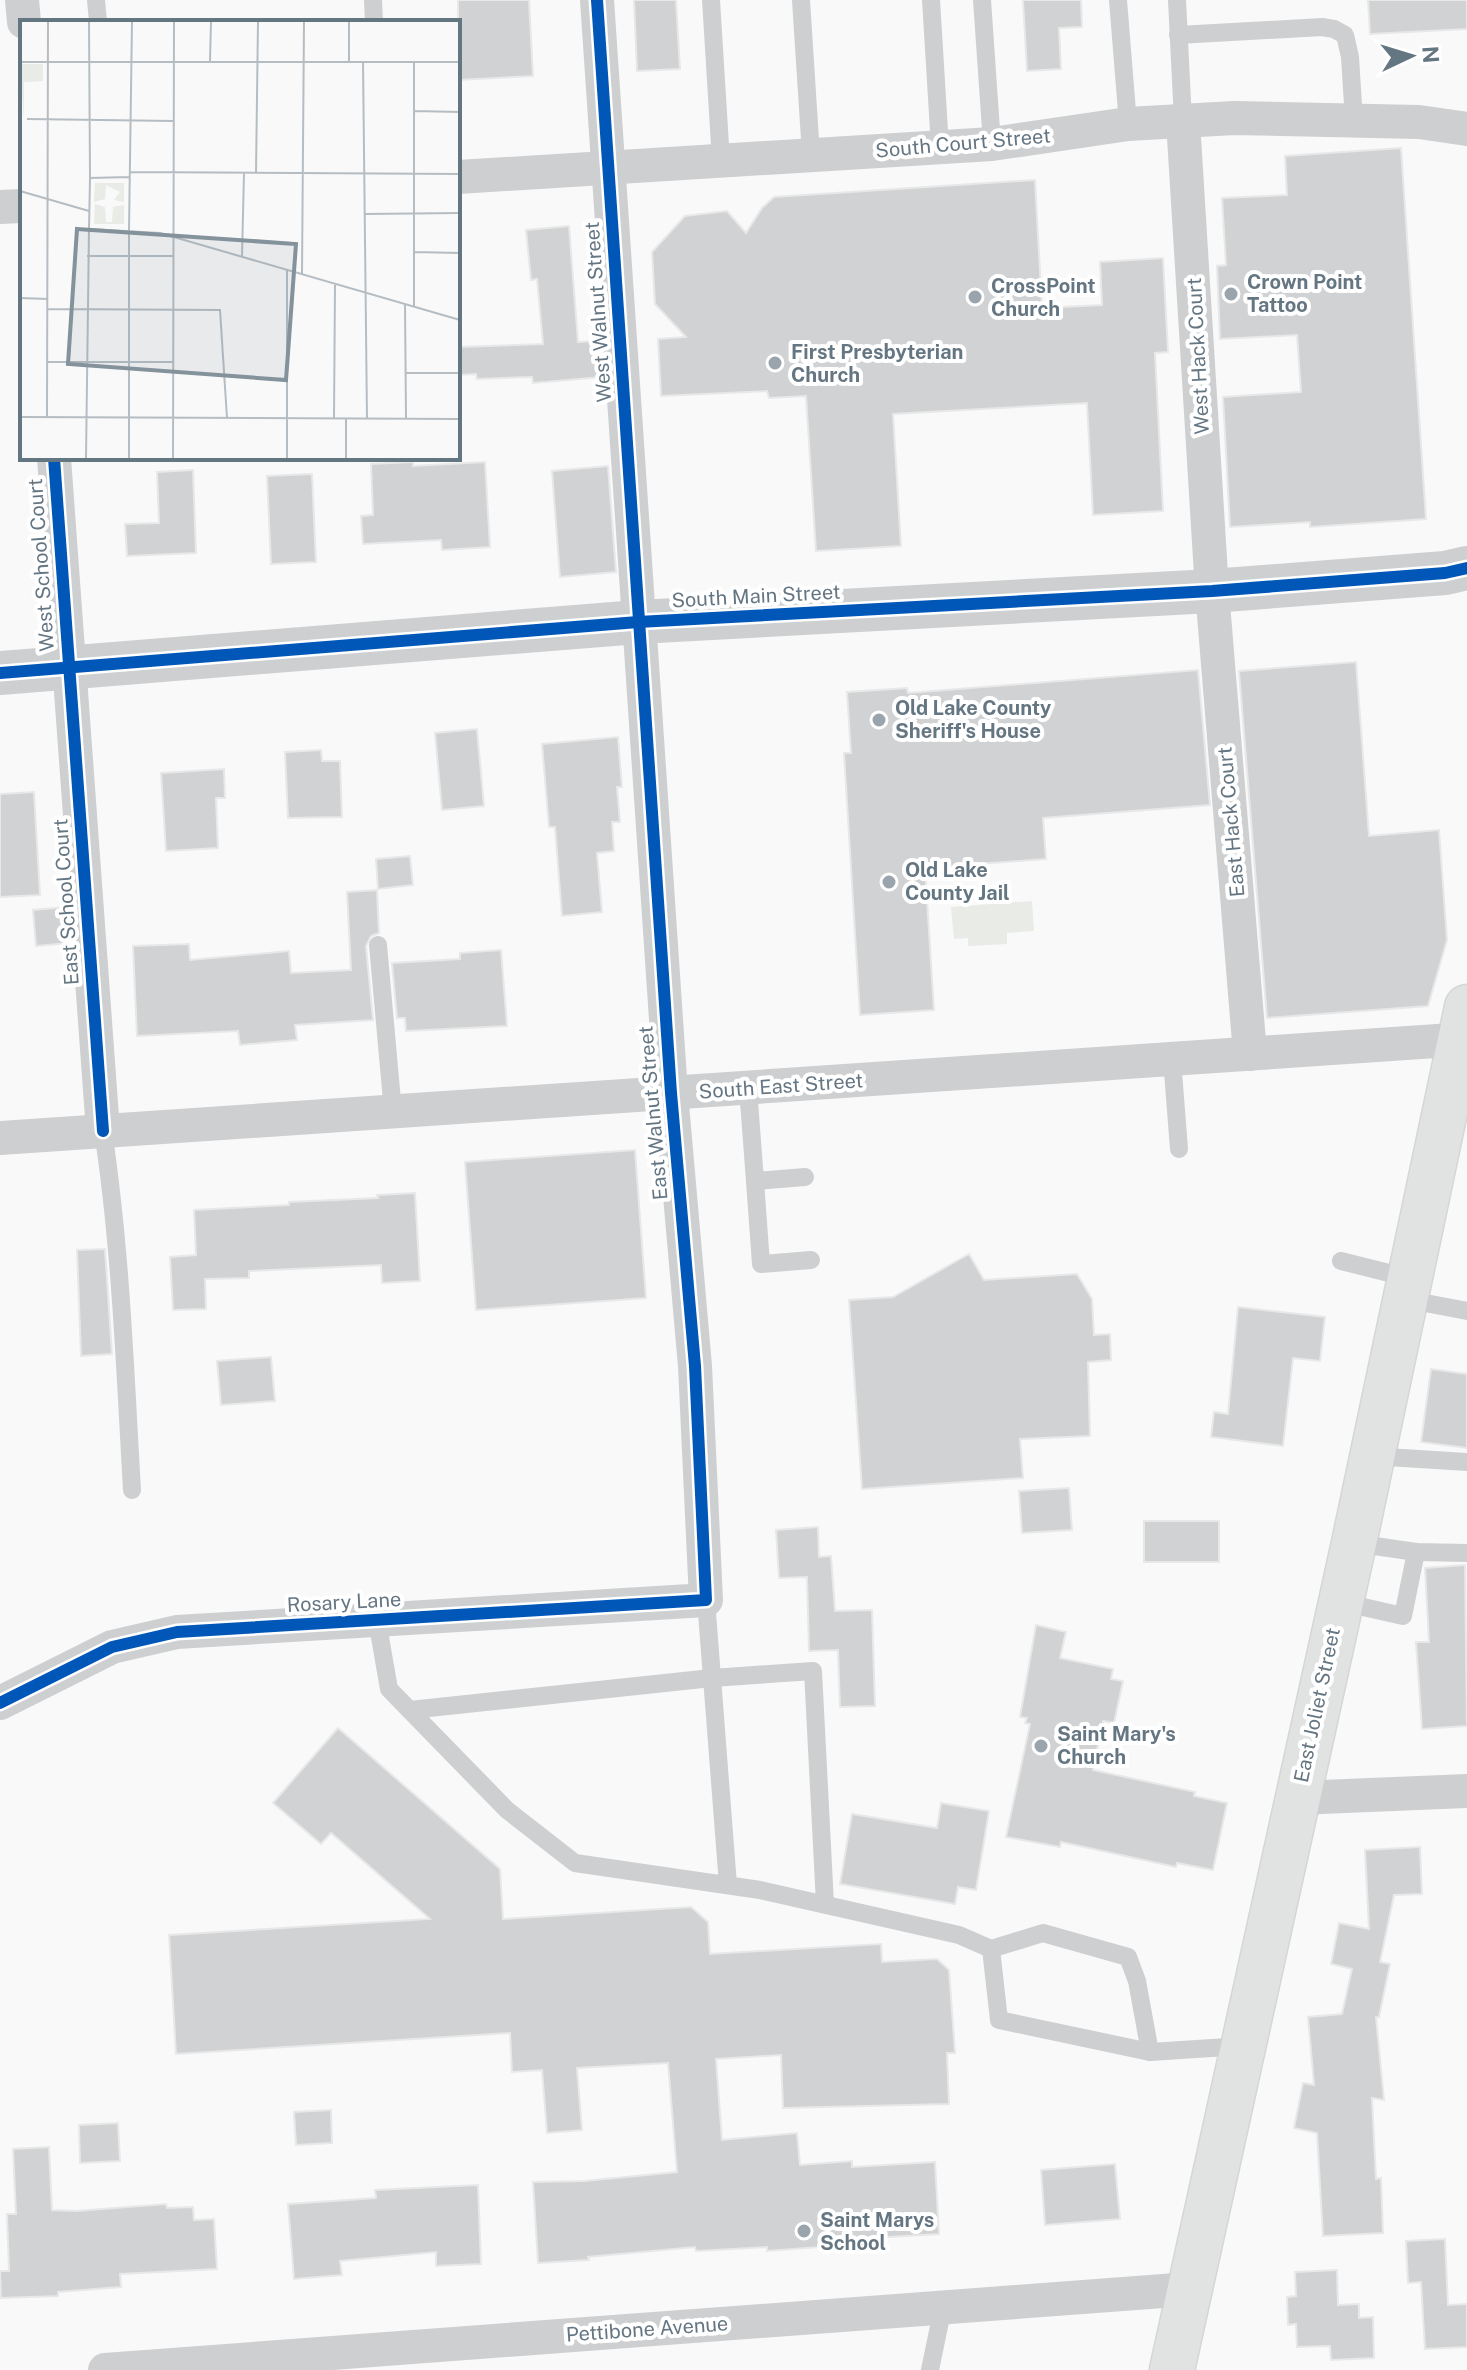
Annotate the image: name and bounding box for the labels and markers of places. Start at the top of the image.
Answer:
place label: Crown Point Tattoo [1247,270,1362,317]
place label: CrossPoint Church [991,274,1096,321]
marker: Crown Point Tattoo [1222,285,1240,303]
marker: CrossPoint Church [966,288,984,306]
place label: First Presbyterian Church [791,340,963,387]
marker: First Presbyterian Church [766,354,784,372]
place label: Old Lake County Sheriff's House [895,696,1051,743]
marker: Old Lake County Sheriff's House [870,711,888,729]
place label: Old Lake County Jail [905,858,1010,905]
marker: Old Lake County Jail [880,873,898,891]
place label: Saint Mary's Church [1057,1722,1176,1769]
marker: Saint Mary's Church [1032,1737,1050,1755]
place label: Saint Marys School [820,2208,934,2255]
marker: Saint Marys School [795,2222,813,2240]

